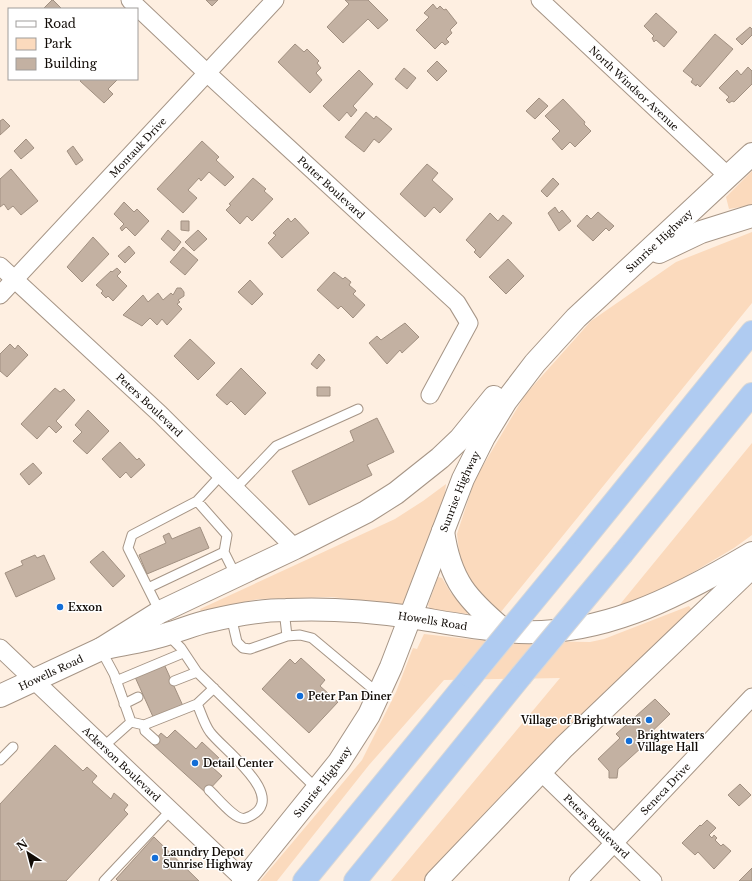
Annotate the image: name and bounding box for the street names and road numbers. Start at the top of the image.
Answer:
street label: North Windsor Avenue [586,43,682,134]
street label: Montauk Drive [107,115,170,180]
street label: Potter Boulevard [295,154,367,222]
street label: Sunrise Highway [623,206,696,275]
street label: Peters Boulevard [113,371,185,440]
street label: Sunrise Highway [437,448,483,534]
street label: Howells Road [397,609,468,633]
street label: Howells Road [17,652,86,693]
street label: Ackerson Boulevard [79,723,163,804]
street label: Sunrise Highway [291,743,355,820]
street label: Seneca Drive [638,760,694,818]
street label: Peters Boulevard [561,792,632,862]

